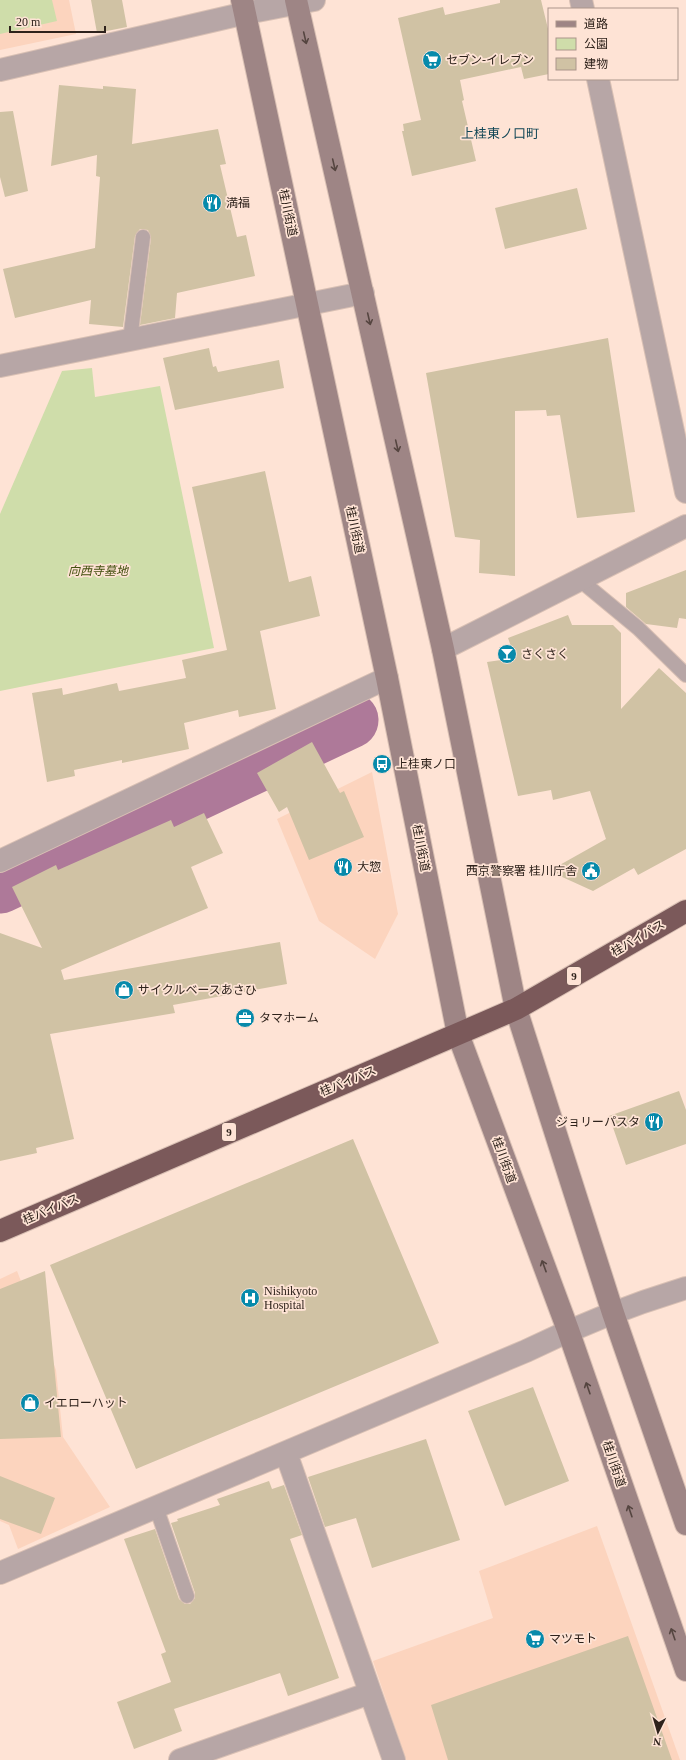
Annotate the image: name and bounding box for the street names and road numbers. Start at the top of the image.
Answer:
street label: 桂川街道 [276,188,300,238]
street label: 桂川街道 [343,505,367,555]
street label: 桂川街道 [410,823,432,873]
street label: 桂バイパス [609,917,667,959]
road number: 9 [567,967,581,985]
street label: 桂バイパス [318,1063,378,1099]
road number: 9 [222,1123,236,1141]
street label: 桂川街道 [489,1135,519,1185]
street label: 桂バイパス [21,1191,81,1227]
street label: 桂川街道 [600,1439,628,1489]

